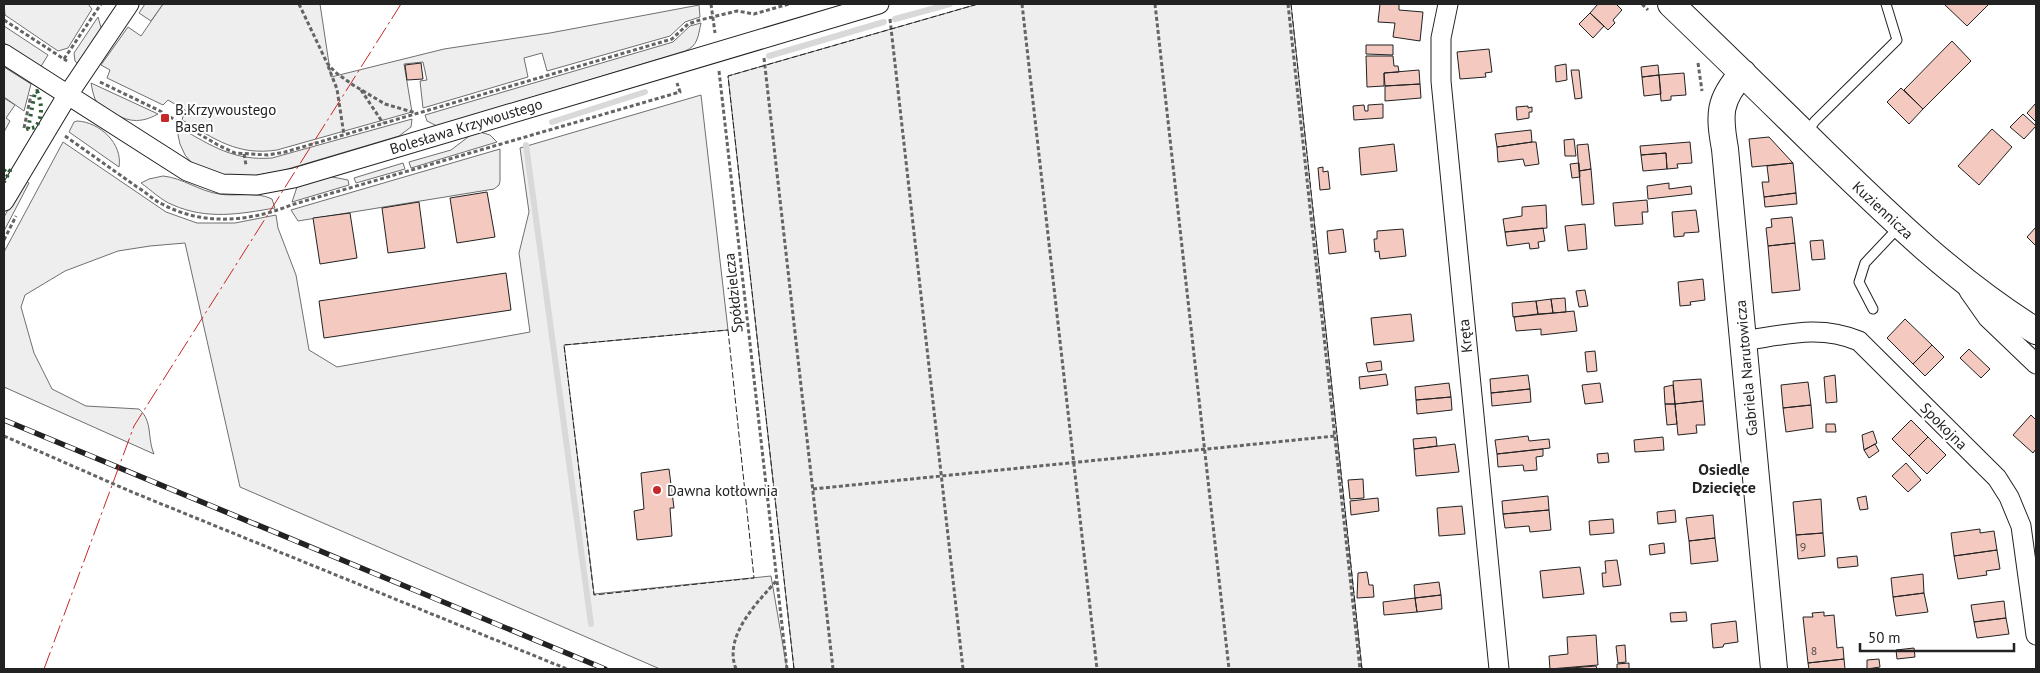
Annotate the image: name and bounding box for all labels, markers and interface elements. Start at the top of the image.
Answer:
street label: Bolesława Krzywoustego [387,94,545,158]
place label: B.Krzywoustego Basen [175,100,276,136]
marker: B.Krzywoustego Basen [159,112,171,124]
street label: Kuziennicza [1849,177,1917,243]
street label: Spółdzielcza [719,252,747,334]
street label: Gabriela Narutowicza [1731,299,1761,437]
street label: Kręta [1454,318,1476,354]
street label: Spokojna [1916,398,1972,454]
district label: Osiedle Dziecięce [1692,459,1756,497]
place label: Dawna kotłownia [667,481,778,500]
marker: Dawna kotłownia [651,484,663,496]
house number: 9 [1800,539,1806,554]
scale bar [1860,620,2014,652]
text: 50 m [1868,628,1901,647]
house number: 8 [1811,643,1817,658]

